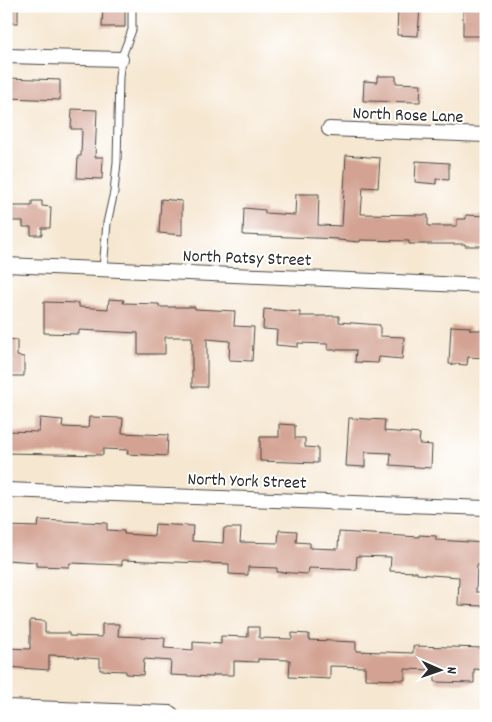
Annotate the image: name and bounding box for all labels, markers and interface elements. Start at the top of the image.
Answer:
street label: North Rose Lane [352,102,464,131]
street label: North Patsy Street [182,245,312,274]
street label: North York Street [187,468,307,497]
north arrow [414,644,464,694]
text: N [441,667,461,674]

